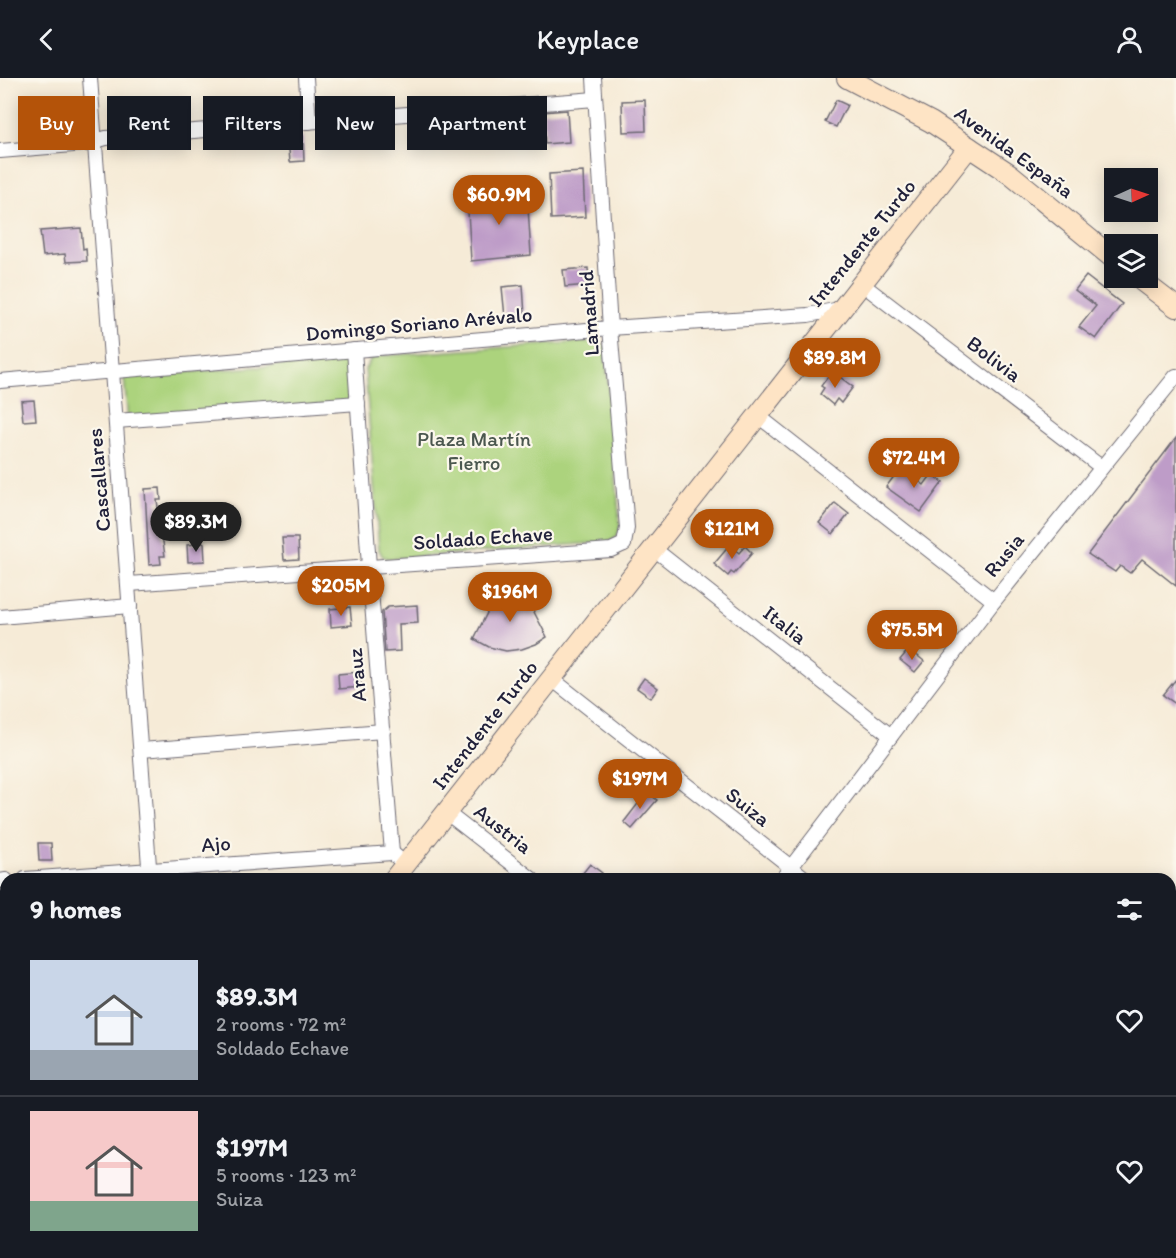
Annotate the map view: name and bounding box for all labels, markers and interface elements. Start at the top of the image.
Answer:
icon: back [30,23,63,56]
text: Keyplace [537,23,639,56]
icon: person [1113,23,1146,56]
chip: Buy [18,96,95,150]
chip: Rent [107,96,191,150]
chip: Filters [203,96,303,150]
chip: New [315,96,395,150]
chip: Apartment [407,96,547,150]
street label: Avenida España [950,100,1079,203]
north arrow [1104,168,1158,222]
map controls [1104,168,1158,288]
street label: Intendente Turdo [802,174,921,312]
pin: $60.9M [450,175,548,226]
text: $60.9M [467,182,531,206]
button: layers [1104,234,1158,288]
street label: Lamadrid [573,269,604,357]
street label: Domingo Soriano Arévalo [305,301,533,346]
street label: Bolivia [962,330,1026,387]
pin: $89.8M [786,338,884,389]
text: $89.8M [803,345,867,369]
park label: Plaza Martín Fierro [417,426,531,475]
street label: Cascallares [82,427,115,533]
pin: $72.4M [865,438,963,489]
text: $72.4M [882,445,946,469]
pin: $89.3M [147,502,245,553]
text: $89.3M [164,509,228,533]
pin: $121M [690,509,774,560]
text: $121M [705,516,759,540]
street label: Soldado Echave [412,520,554,555]
street label: Rusia [978,527,1029,582]
pin: $205M [299,566,383,617]
pin: $196M [468,572,552,623]
text: $205M [311,573,371,597]
text: $196M [482,579,538,603]
street label: Italia [758,600,812,650]
pin: $75.5M [863,610,961,661]
text: $75.5M [881,617,943,641]
street label: Arauz [342,647,371,703]
street label: Intendente Turdo [426,655,543,794]
pin: $197M [598,759,682,810]
text: $197M [612,766,668,790]
street label: Suiza [721,782,776,832]
street label: Austria [469,798,537,859]
street label: Ajo [200,830,231,857]
text: 9 homes [30,893,122,925]
icon: filters [1113,893,1146,926]
text: $89.3M [216,980,298,1012]
icon: home [78,984,150,1056]
icon: heart [1113,1004,1146,1037]
text: 2 rooms · 72 m² [216,1012,346,1036]
text: Soldado Echave [216,1036,349,1060]
text: $197M [216,1131,288,1163]
icon: home [78,1135,150,1207]
icon: heart [1113,1155,1146,1188]
text: 5 rooms · 123 m² [216,1163,357,1187]
text: Suiza [216,1187,263,1211]

